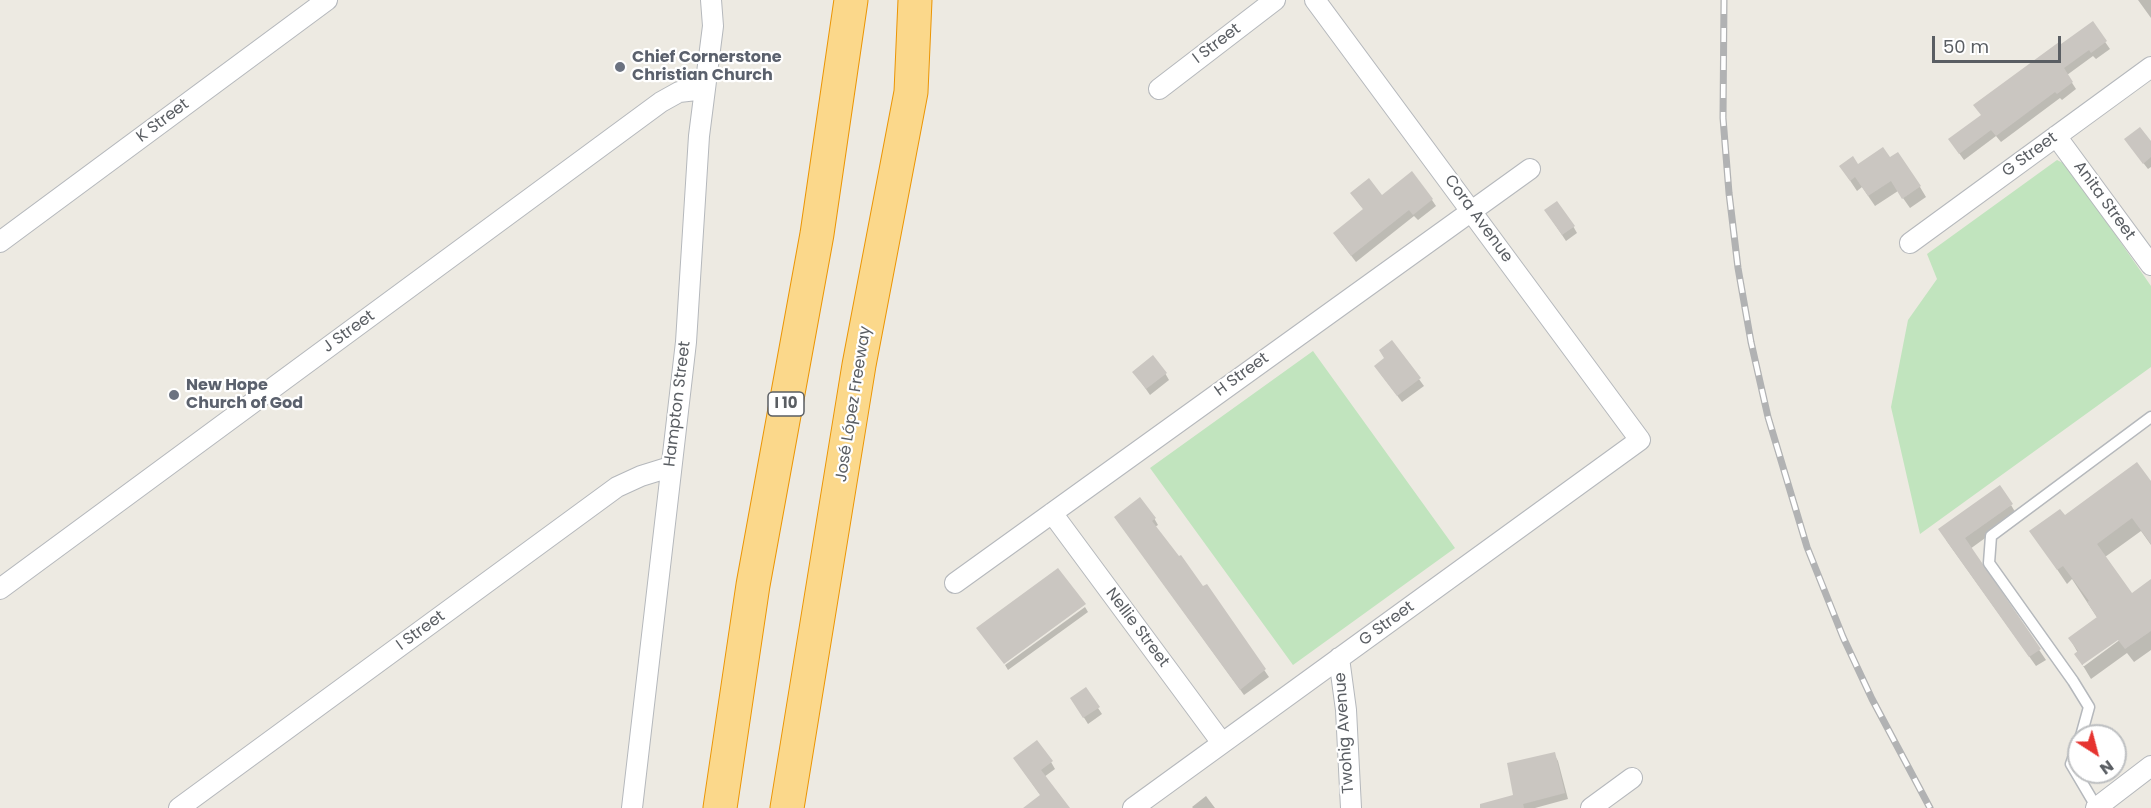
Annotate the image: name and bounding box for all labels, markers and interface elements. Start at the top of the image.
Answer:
street label: I Street [1189,20,1245,68]
scale bar [1935,24,2064,62]
text: 50 m [1943,34,1989,59]
place label: Chief Cornerstone Christian Church [632,48,782,86]
marker: Chief Cornerstone Christian Church [613,60,627,74]
street label: K Street [133,95,193,147]
street label: G Street [1999,129,2061,181]
street label: Anita Street [2069,158,2139,244]
street label: Cora Avenue [1440,171,1516,267]
street label: J Street [319,307,379,357]
street label: José López Freeway [832,325,876,483]
street label: Hampton Street [661,340,695,468]
street label: H Street [1211,349,1273,401]
place label: New Hope Church of God [186,376,303,414]
marker: New Hope Church of God [167,388,181,402]
road number: I 10 [768,392,804,416]
street label: Nellie Street [1101,585,1173,671]
street label: G Street [1356,598,1418,650]
street label: I Street [393,607,449,655]
street label: Twohig Avenue [1331,672,1359,794]
north arrow [2067,724,2127,784]
text: N [2095,755,2118,780]

